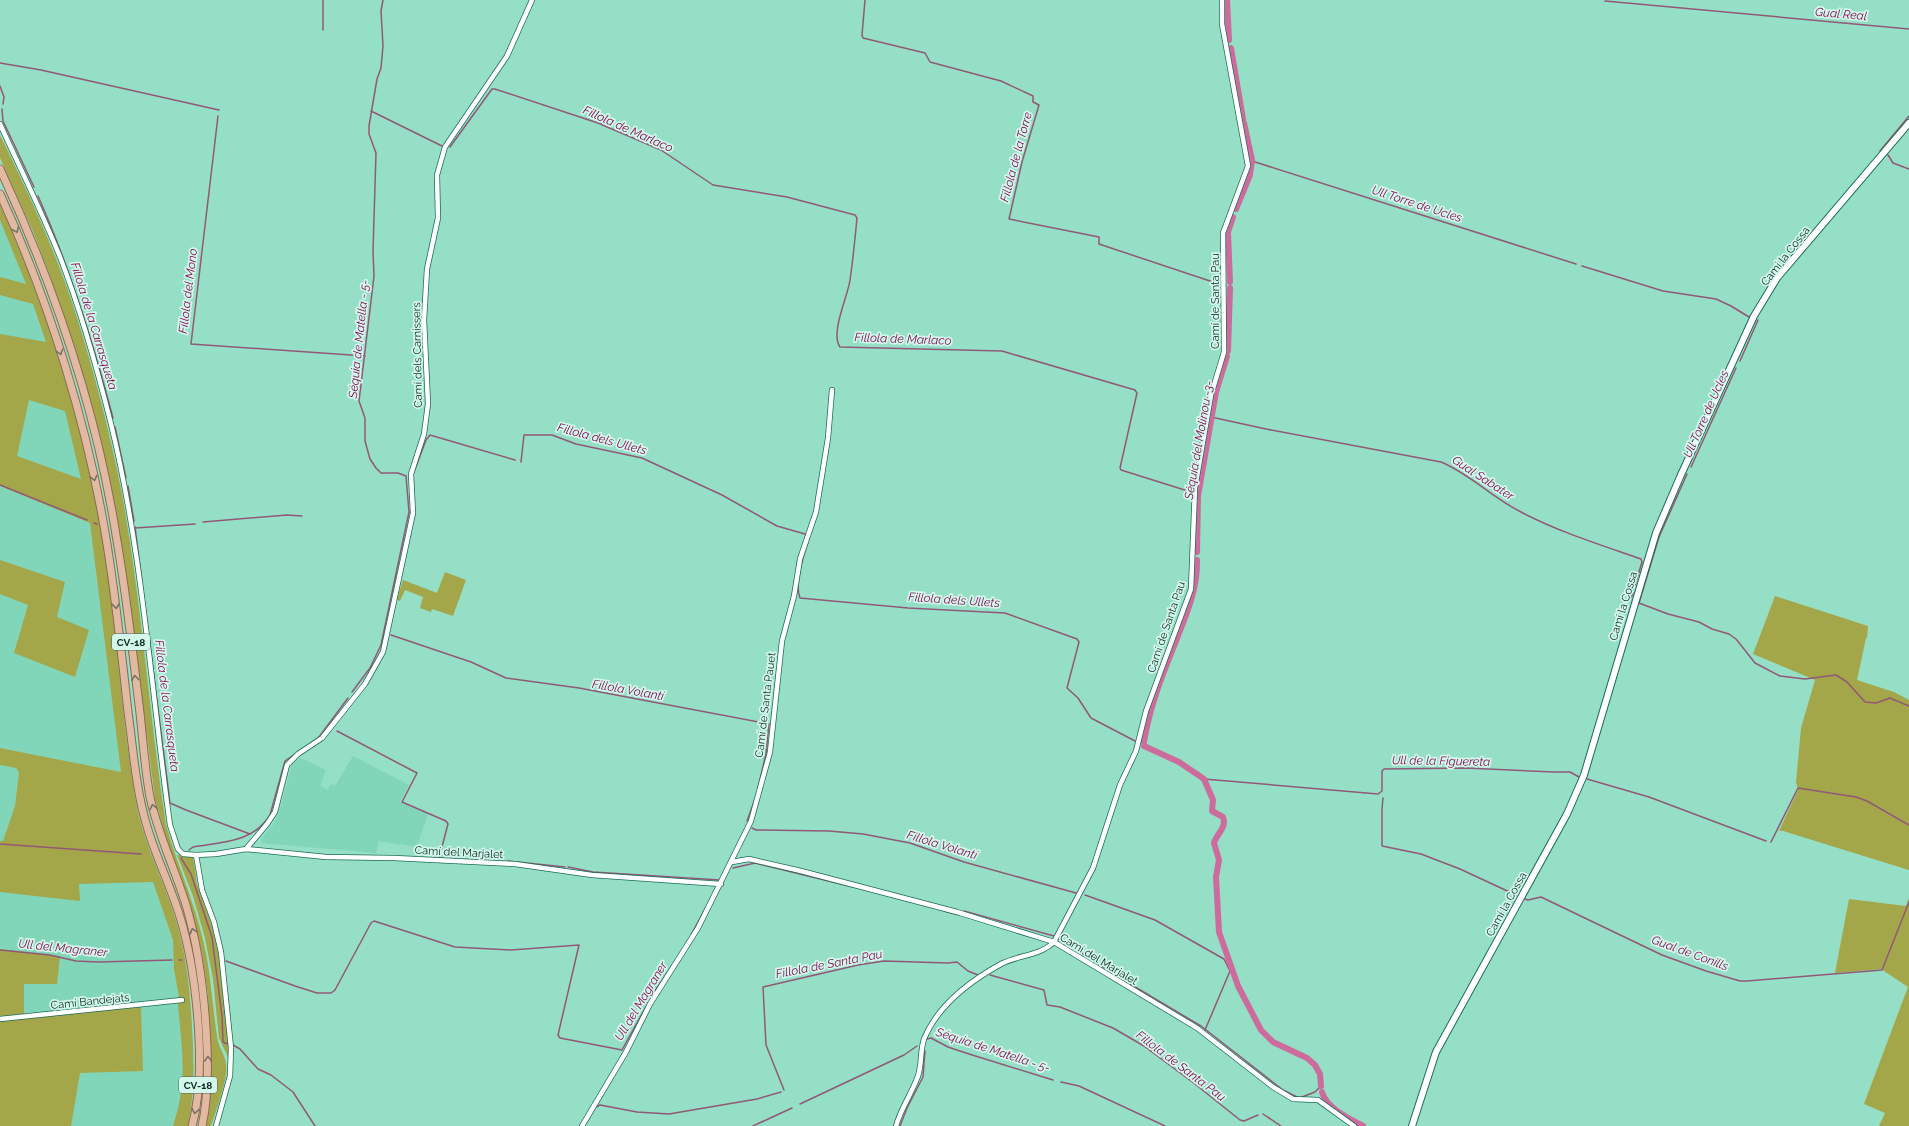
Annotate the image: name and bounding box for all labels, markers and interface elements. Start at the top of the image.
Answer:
water label: Gual Real [1814,5,1868,23]
water label: Fillola de Marlaco [581,103,675,155]
water label: Fillola de la Torre [997,110,1035,203]
water label: Ull Torre de Ucles [1370,183,1464,225]
street label: Camí la Cossa [1758,224,1812,288]
one-way arrow [11,226,19,233]
water label: Fillola del Mono [176,248,200,334]
street label: Camí de Santa Pau [1209,253,1222,349]
water label: Fillola de la Carrasqueta [68,260,120,392]
water label: Séquia de Matella - 5- [346,279,372,400]
street label: Camí dels Carnissers [410,302,425,408]
water label: Fillola de Marlaco [854,330,952,348]
one-way arrow [55,349,64,356]
water label: Ull Torre de Ucles [1680,368,1732,460]
water label: Séquia del Molinou -3- [1181,379,1216,502]
water label: Fillola dels Ullets [556,420,649,458]
water label: Gual Sabater [1449,453,1517,504]
one-way arrow [90,474,98,481]
street label: Camí la Cossa [1607,570,1640,642]
street label: Camí de Santa Pau [1145,580,1188,675]
water label: Fillola dels Ullets [908,590,1001,610]
one-way arrow [111,603,120,609]
road number: CV-18 [112,634,150,650]
water label: Fillola de la Carrasqueta [152,639,182,773]
street label: Camí de Santa Pauet [753,651,778,758]
one-way arrow [131,675,140,681]
water label: Fillola Volantí [591,677,666,703]
water label: Ull de la Figuereta [1392,753,1490,769]
one-way arrow [149,804,157,810]
water label: Fillola Volantí [905,828,980,863]
street label: Camí del Marjalet [414,844,504,861]
street label: Camí la Cossa [1483,870,1529,939]
one-way arrow [189,927,198,934]
street label: Camí del Marjalet [1057,931,1140,988]
water label: Gual de Conills [1650,933,1731,973]
water label: Ull del Magraner [18,936,109,960]
water label: Fillola de Santa Pau [775,947,884,981]
water label: Ull del Magraner [612,958,671,1043]
street label: Camí Bandejats [50,991,130,1012]
water label: Séquia de Matella - 5- [933,1025,1052,1075]
water label: Fillola de Santa Pau [1134,1028,1229,1104]
one-way arrow [203,1056,212,1062]
road number: CV-18 [179,1077,217,1093]
one-way arrow [191,1108,200,1114]

